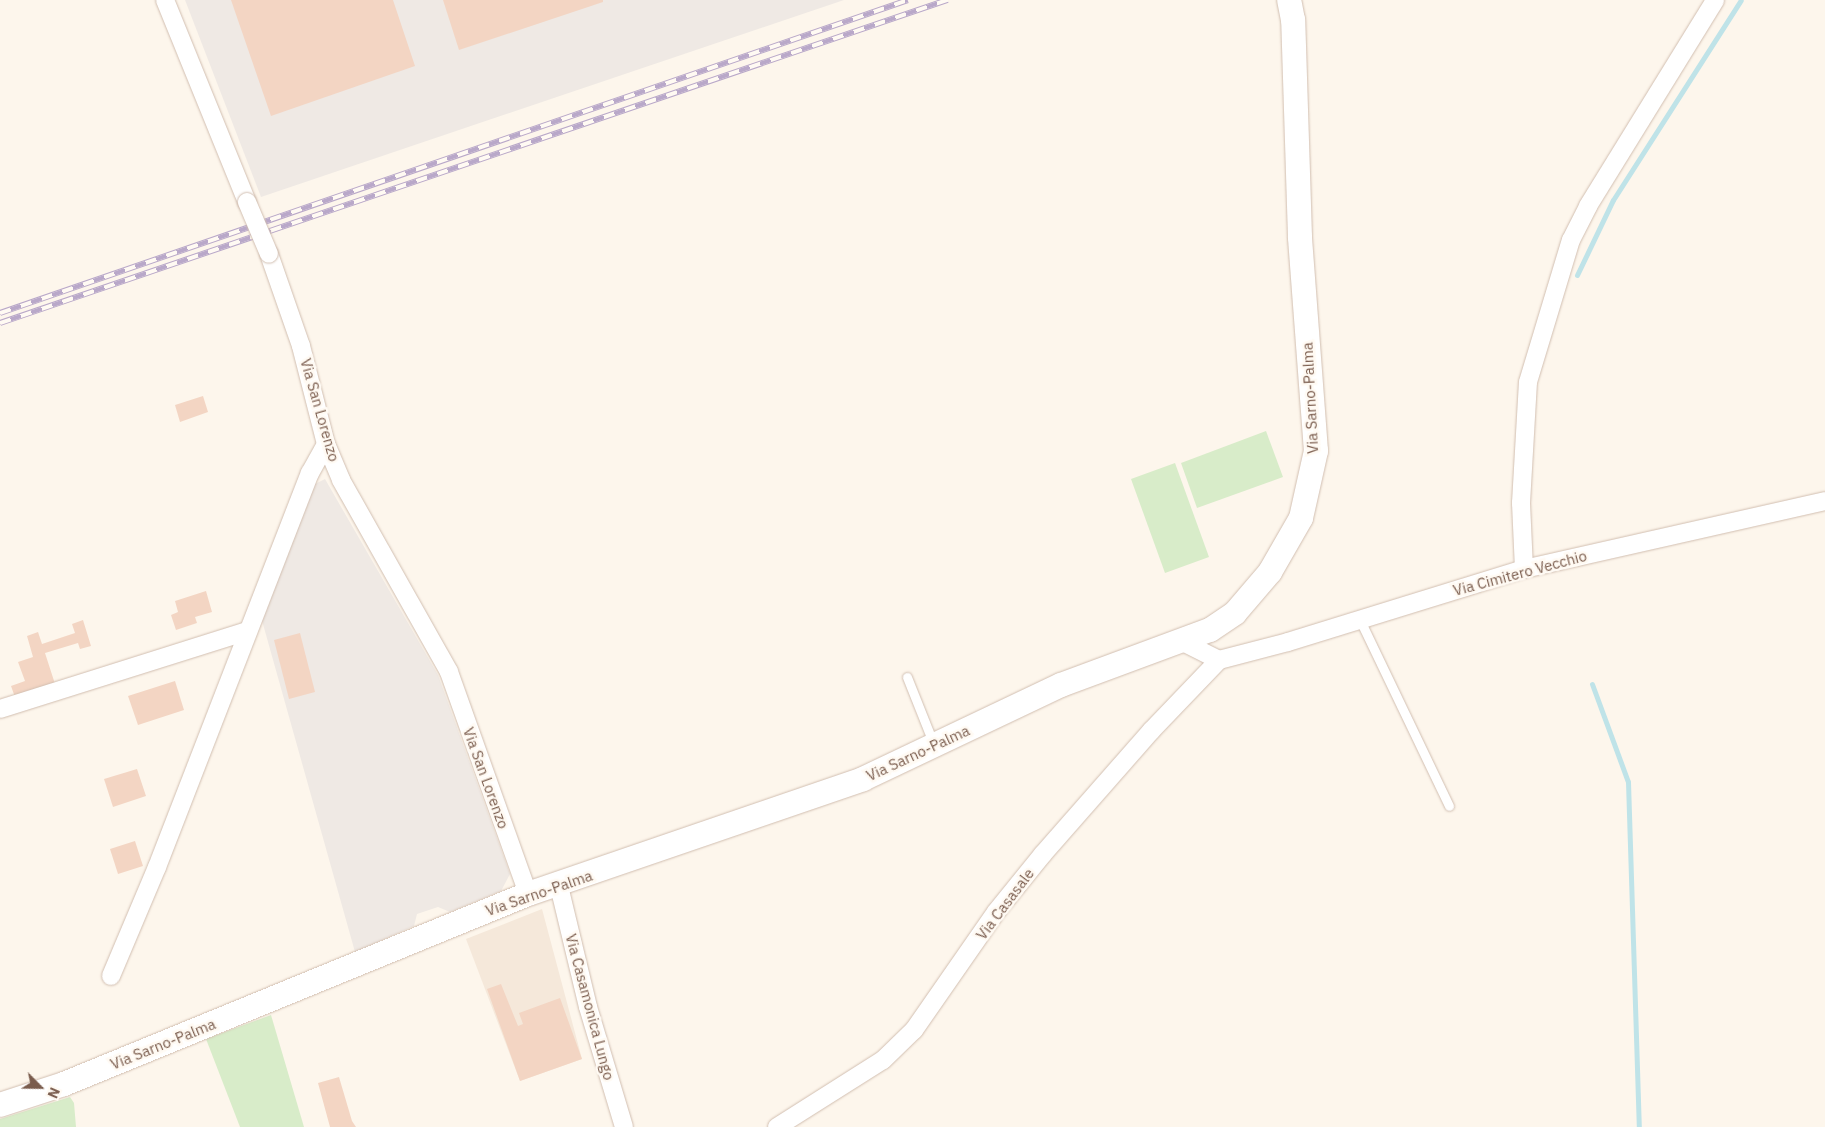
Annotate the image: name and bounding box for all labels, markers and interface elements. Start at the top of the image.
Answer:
street label: Via Sarno-Palma [1298,342,1322,454]
street label: Via San Lorenzo [297,356,343,464]
street label: Via Cimitero Vecchio [1451,546,1589,600]
street label: Via Sarno-Palma [864,721,972,785]
street label: Via San Lorenzo [459,725,513,831]
street label: Via Casasale [972,865,1038,943]
street label: Via Sarno-Palma [483,866,595,920]
street label: Via Casamonica Lungo [562,932,618,1082]
street label: Via Sarno-Palma [108,1015,218,1073]
north arrow [15,1062,65,1112]
text: N [44,1085,64,1101]

